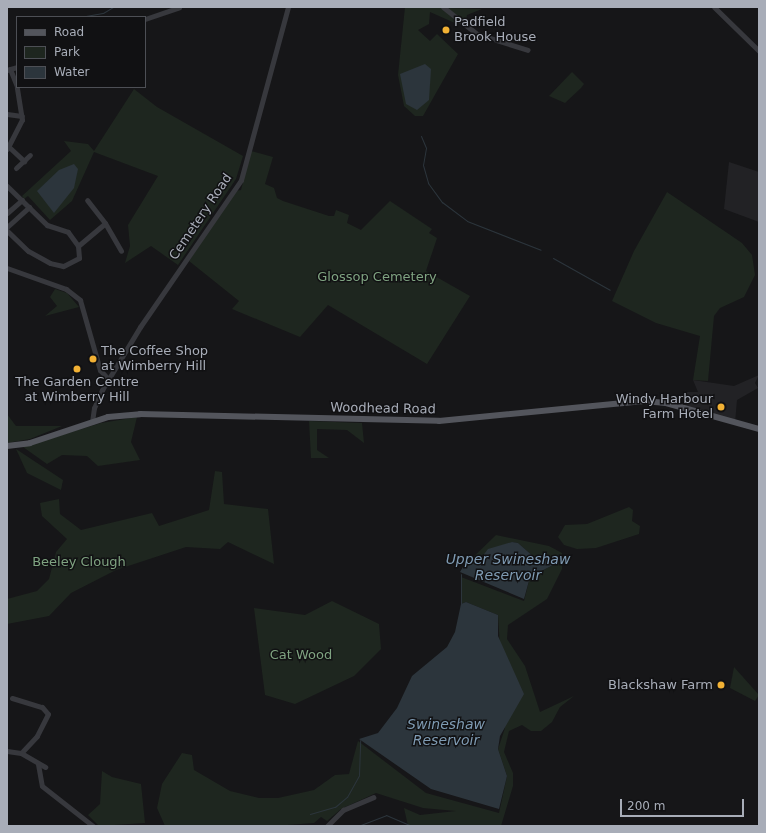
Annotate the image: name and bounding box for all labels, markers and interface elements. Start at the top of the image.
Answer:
place label: Padfield Brook House [454,15,536,46]
legend [16,16,146,88]
text: Road [54,25,84,39]
marker: Padfield Brook House [441,25,451,35]
text: Park [54,45,80,59]
text: Water [54,65,89,79]
street label: Cemetery Road [166,171,236,263]
park label: Glossop Cemetery [317,269,437,285]
place label: The Coffee Shop at Wimberry Hill [101,344,208,375]
marker: The Coffee Shop at Wimberry Hill [88,354,98,364]
marker: The Garden Centre at Wimberry Hill [72,364,82,374]
place label: The Garden Centre at Wimberry Hill [15,375,139,406]
place label: Windy Harbour Farm Hotel [616,392,713,423]
street label: Woodhead Road [330,400,436,418]
marker: Windy Harbour Farm Hotel [716,402,726,412]
water label: Upper Swineshaw Reservoir [446,551,570,584]
park label: Beeley Clough [32,554,126,570]
park label: Cat Wood [270,647,332,663]
place label: Blackshaw Farm [608,677,713,693]
marker: Blackshaw Farm [716,680,726,690]
water label: Swineshaw Reservoir [407,716,485,748]
scale bar [622,791,746,817]
text: 200 m [627,799,665,813]

